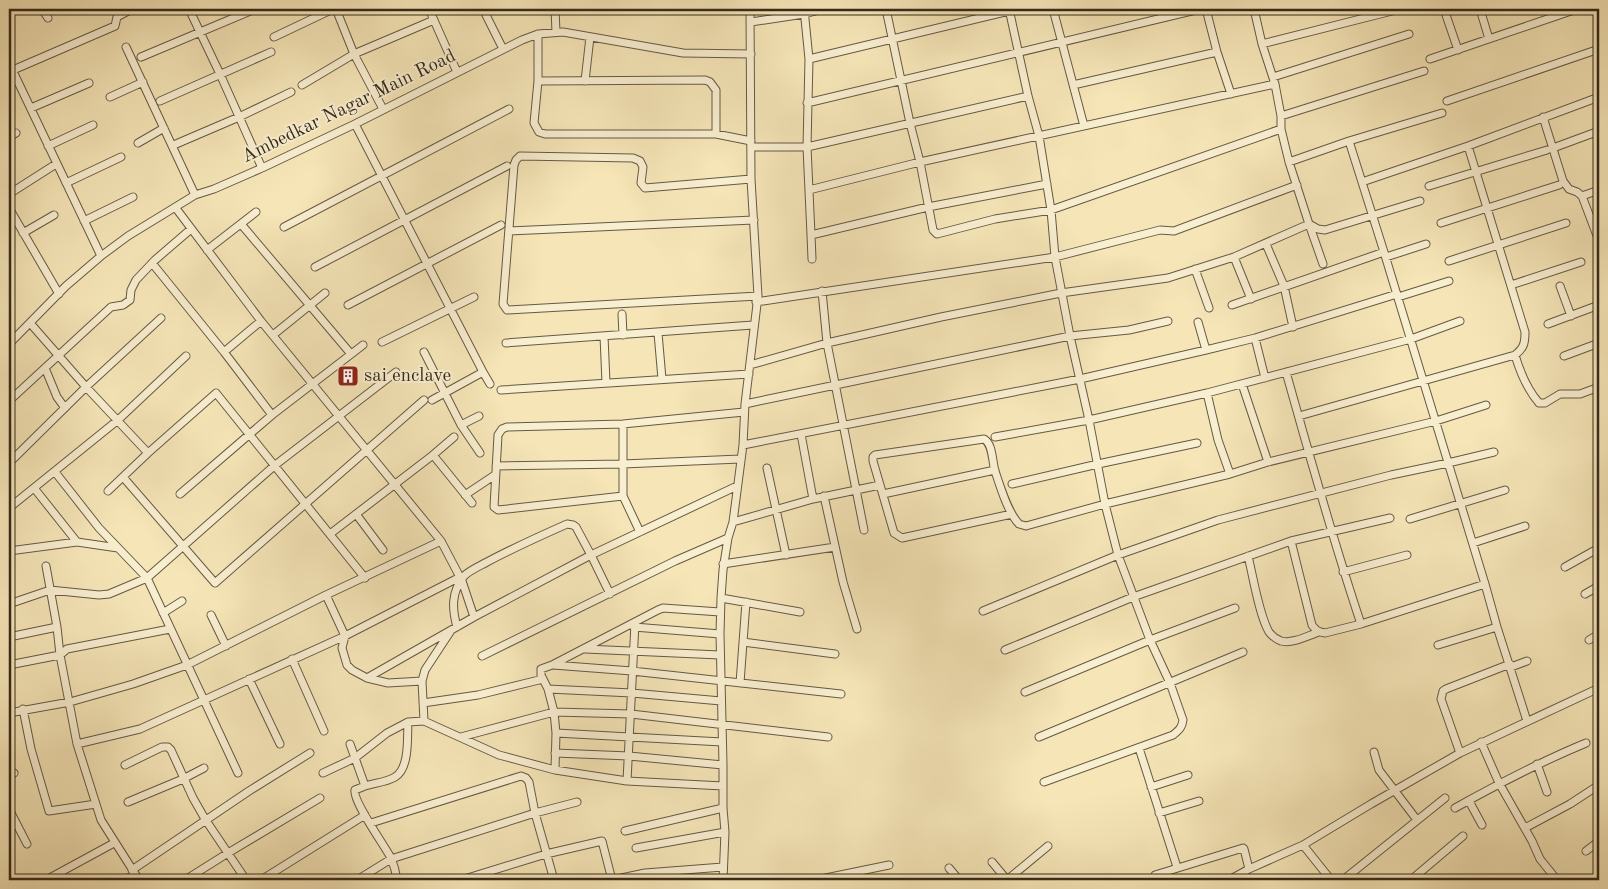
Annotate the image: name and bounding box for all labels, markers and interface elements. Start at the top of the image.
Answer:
street label: Ambedkar Nagar Main Road [239,47,459,167]
building icon: sai enclave [336,364,360,388]
place label: sai enclave [364,367,451,386]

